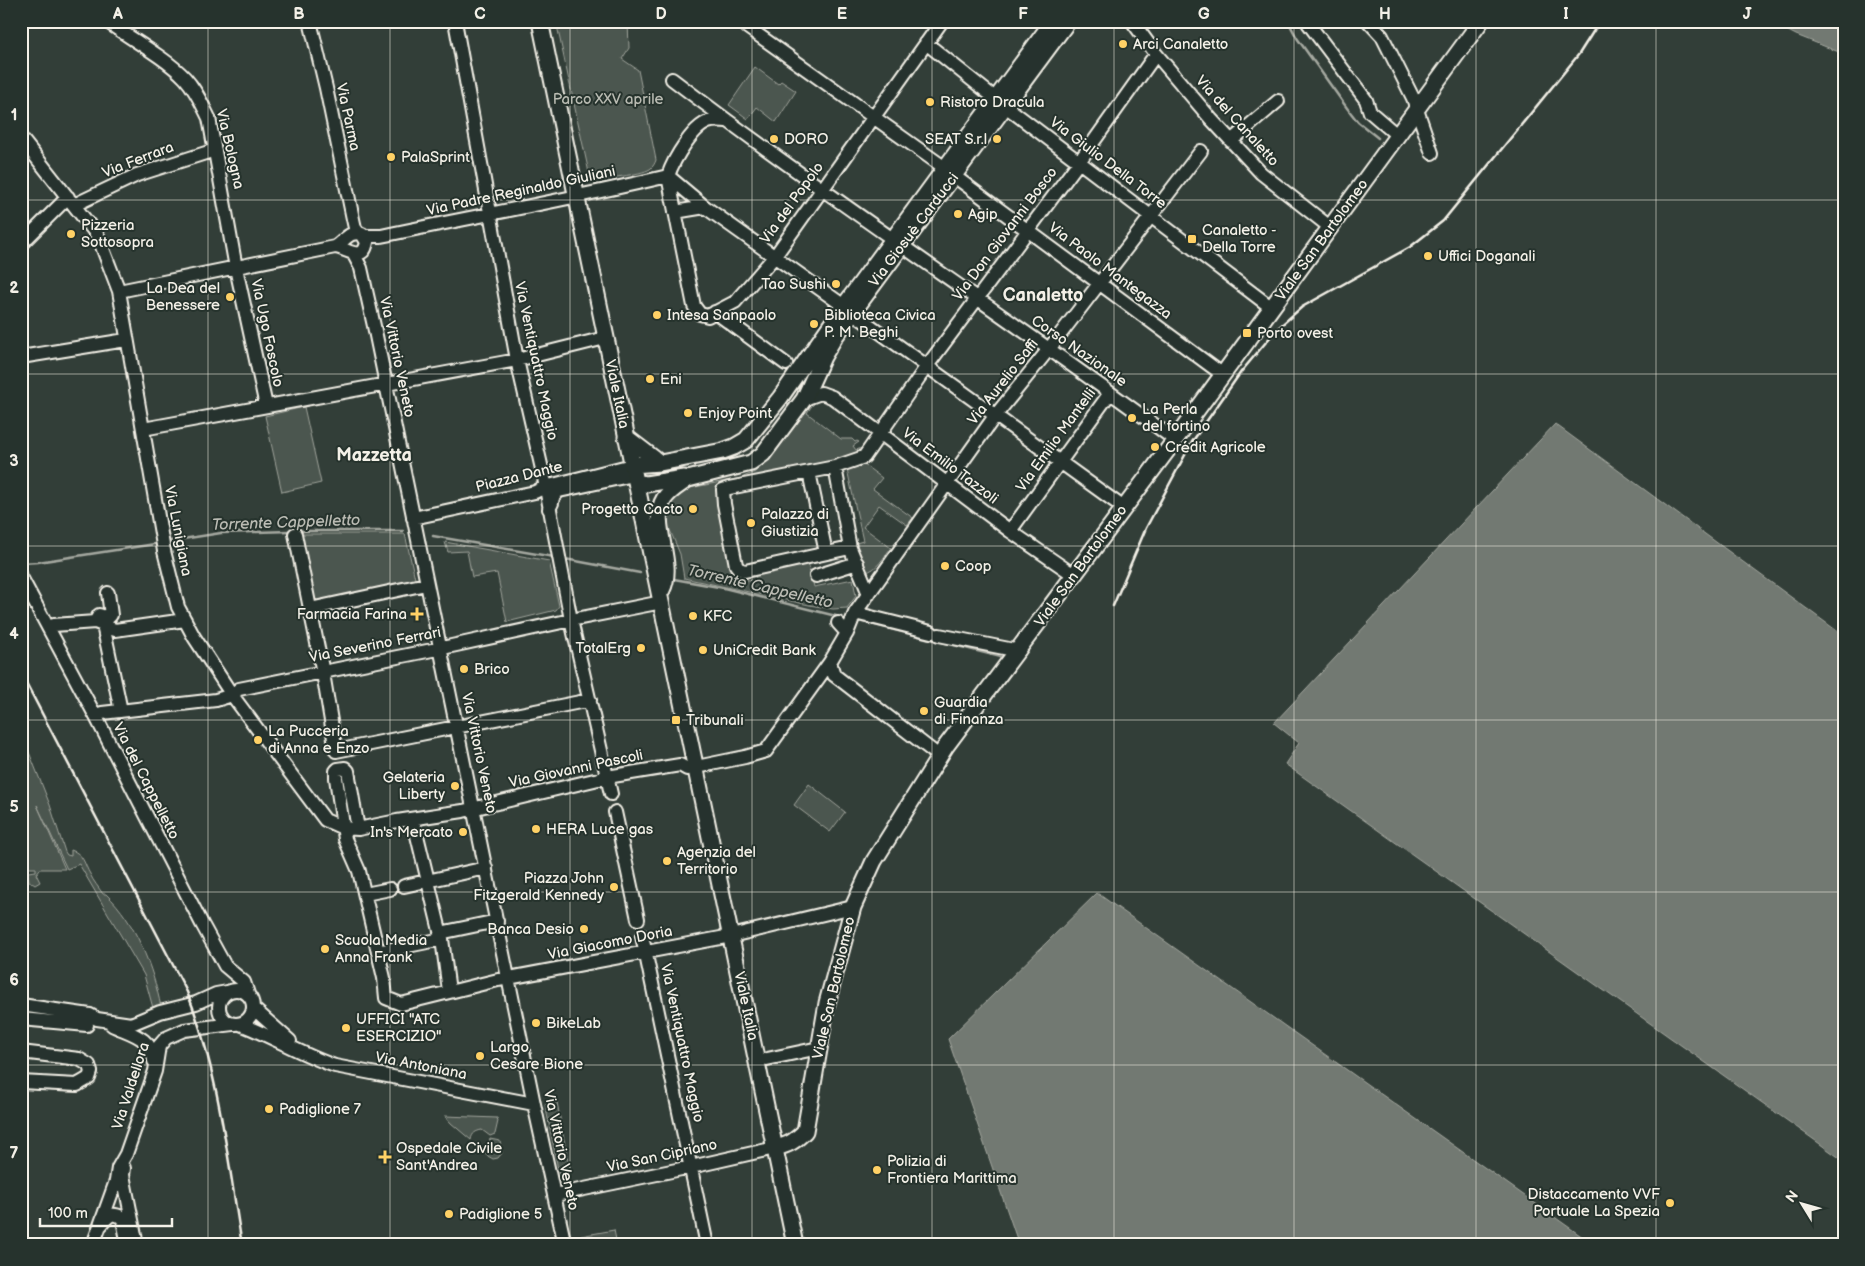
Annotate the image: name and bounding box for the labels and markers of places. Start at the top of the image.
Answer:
place label: Arci Canaletto [1133,35,1228,54]
marker: Arci Canaletto [1117,38,1129,50]
place label: Ristoro Dracula [940,93,1045,112]
marker: Ristoro Dracula [924,96,936,108]
place label: DORO [784,130,828,149]
place label: SEAT S.r.l [925,130,987,149]
marker: DORO [768,133,780,145]
marker: SEAT S.r.l [991,133,1003,145]
place label: PalaSprint [401,148,470,167]
marker: PalaSprint [385,151,397,163]
place label: Agip [968,205,998,224]
marker: Agip [952,208,964,220]
place label: Pizzeria Sottosopra [81,216,154,252]
place label: Canaletto - Della Torre [1202,221,1276,257]
marker: Pizzeria Sottosopra [65,228,77,240]
marker: Canaletto - Della Torre [1186,233,1198,245]
place label: Uffici Doganali [1438,247,1535,266]
marker: Uffici Doganali [1422,250,1434,262]
place label: Tao Sushi [761,275,826,294]
marker: Tao Sushi [830,278,842,290]
place label: La Dea del Benessere [146,279,220,315]
marker: La Dea del Benessere [224,291,236,303]
place label: Intesa Sanpaolo [667,306,776,325]
place label: Biblioteca Civica P. M. Beghi [824,306,936,342]
marker: Intesa Sanpaolo [651,309,663,321]
marker: Biblioteca Civica P. M. Beghi [808,318,820,330]
place label: Porto ovest [1257,324,1333,343]
marker: Porto ovest [1241,327,1253,339]
place label: Eni [660,370,682,389]
marker: Eni [644,373,656,385]
place label: La Perla del fortino [1142,400,1210,436]
place label: Enjoy Point [698,404,772,423]
marker: Enjoy Point [682,407,694,419]
marker: La Perla del fortino [1126,412,1138,424]
place label: Crédit Agricole [1165,438,1266,457]
marker: Crédit Agricole [1149,441,1161,453]
place label: Progetto Cacto [581,500,683,519]
marker: Progetto Cacto [687,503,699,515]
place label: Palazzo di Giustizia [761,505,829,541]
marker: Palazzo di Giustizia [745,517,757,529]
place label: Coop [955,557,992,576]
marker: Coop [939,560,951,572]
place label: Farmacia Farina [297,605,407,624]
place label: KFC [703,607,733,626]
marker: Farmacia Farina [411,608,423,620]
marker: KFC [687,610,699,622]
place label: TotalErg [576,639,631,658]
place label: UniCredit Bank [713,641,817,660]
marker: TotalErg [635,642,647,654]
marker: UniCredit Bank [697,644,709,656]
place label: Brico [474,660,510,679]
marker: Brico [458,663,470,675]
place label: Guardia di Finanza [934,693,1004,729]
marker: Guardia di Finanza [918,705,930,717]
place label: Tribunali [686,711,744,730]
marker: Tribunali [670,714,682,726]
place label: La Pucceria di Anna e Enzo [268,722,370,758]
marker: La Pucceria di Anna e Enzo [252,734,264,746]
place label: Gelateria Liberty [383,768,445,804]
marker: Gelateria Liberty [449,780,461,792]
place label: HERA Luce gas [546,820,654,839]
place label: In's Mercato [370,823,453,842]
marker: HERA Luce gas [530,823,542,835]
marker: In's Mercato [457,826,469,838]
place label: Agenzia del Territorio [677,843,756,879]
marker: Agenzia del Territorio [661,855,673,867]
place label: Piazza John Fitzgerald Kennedy [473,869,604,905]
marker: Piazza John Fitzgerald Kennedy [608,881,620,893]
place label: Banca Desio [487,920,574,939]
marker: Banca Desio [578,923,590,935]
place label: Scuola Media Anna Frank [335,931,427,967]
marker: Scuola Media Anna Frank [319,943,331,955]
place label: UFFICI "ATC ESERCIZIO" [356,1010,442,1046]
place label: BikeLab [546,1014,601,1033]
marker: BikeLab [530,1017,542,1029]
marker: UFFICI "ATC ESERCIZIO" [340,1022,352,1034]
place label: Largo Cesare Bione [490,1038,583,1074]
marker: Largo Cesare Bione [474,1050,486,1062]
place label: Padiglione 7 [279,1100,361,1119]
marker: Padiglione 7 [263,1103,275,1115]
place label: Ospedale Civile Sant'Andrea [396,1139,502,1175]
marker: Ospedale Civile Sant'Andrea [378,1150,392,1164]
place label: Polizia di Frontiera Marittima [887,1152,1017,1188]
marker: Polizia di Frontiera Marittima [871,1164,883,1176]
place label: Distaccamento VVF Portuale La Spezia [1528,1185,1660,1221]
marker: Distaccamento VVF Portuale La Spezia [1664,1197,1676,1209]
place label: Padiglione 5 [459,1205,542,1224]
marker: Padiglione 5 [443,1208,455,1220]

